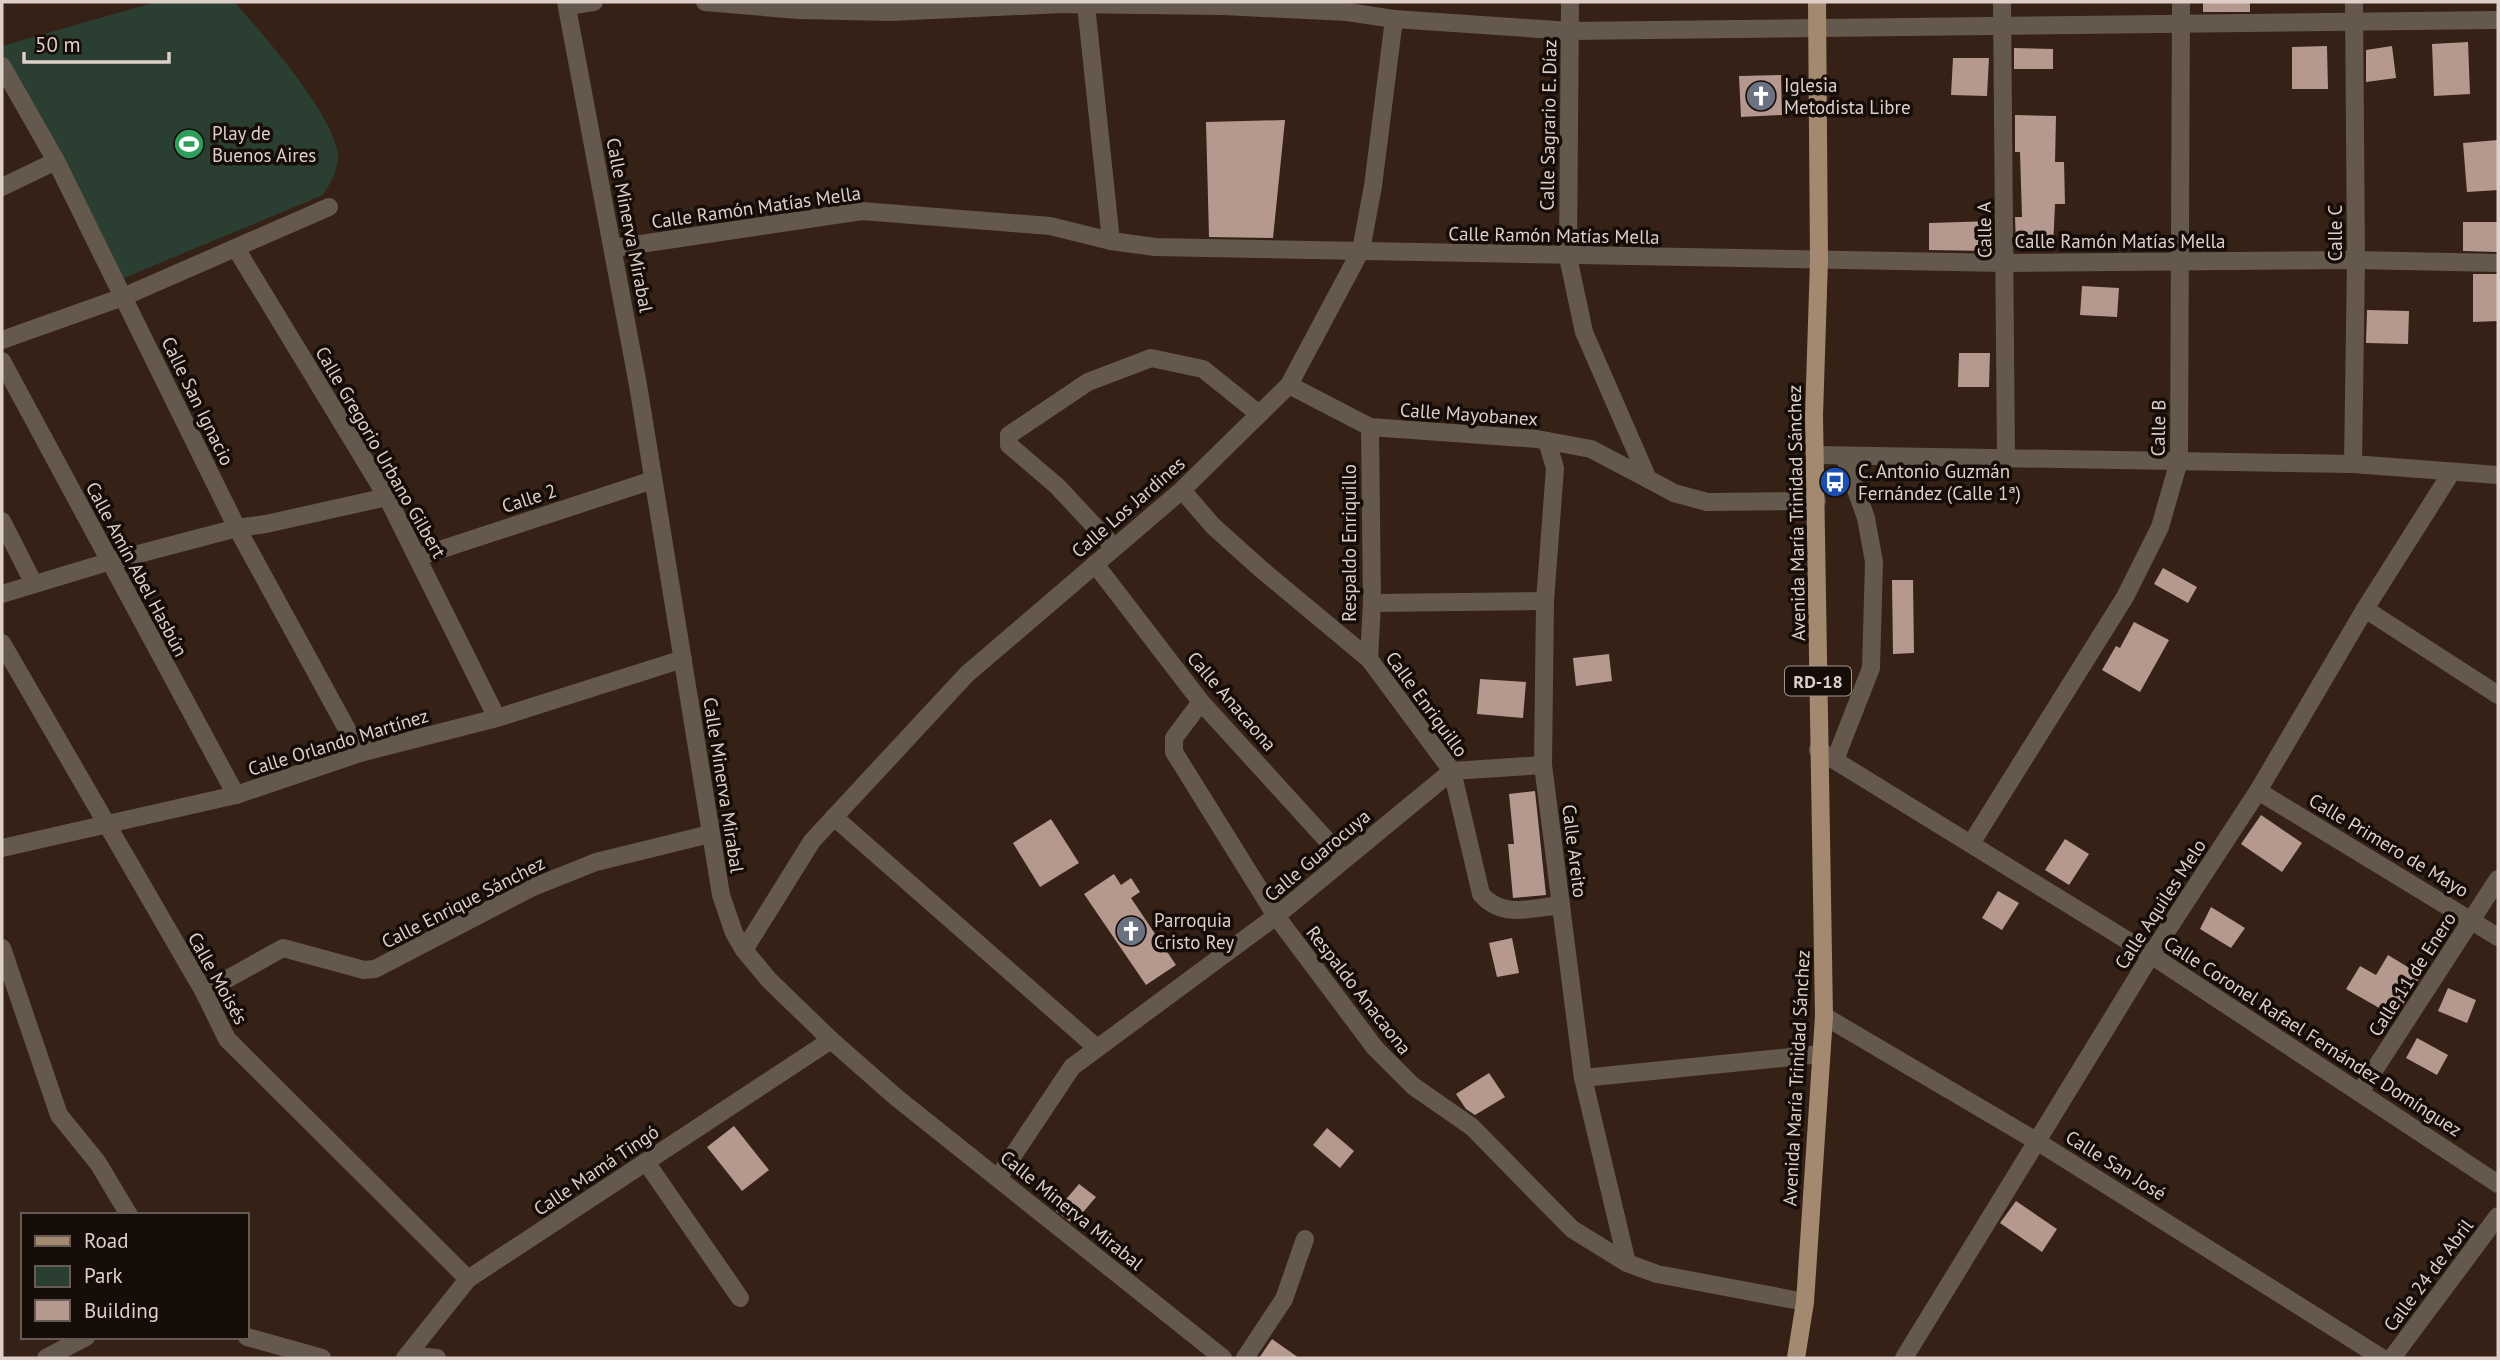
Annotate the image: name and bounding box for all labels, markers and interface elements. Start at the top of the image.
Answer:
scale bar [24,21,170,65]
text: 50 m [35,31,81,58]
street label: Calle Sagrario E. Díaz [1535,39,1561,211]
place label: Iglesia Metodista Libre [1784,73,1911,119]
church icon: Iglesia Metodista Libre [1744,79,1778,113]
place label: Play de Buenos Aires [212,121,316,167]
sports icon: Play de Buenos Aires [172,127,206,161]
street label: Calle Minerva Mirabal [601,136,659,315]
street label: Calle Ramón Matías Mella [650,180,862,234]
street label: Calle A [1972,202,1996,258]
street label: Calle C [2323,205,2347,261]
street label: Calle Ramón Matías Mella [1448,221,1660,249]
street label: Calle Ramón Matías Mella [2014,229,2226,253]
street label: Calle San Ignacio [156,333,240,469]
street label: Calle Gregorio Urbano Gilbert [311,342,452,563]
street label: Avenida María Trinidad Sánchez [1782,385,1810,641]
street label: Calle Mayobanex [1399,397,1539,431]
street label: Calle B [2146,399,2170,457]
street label: Calle Los Jardines [1066,451,1190,563]
place label: C. Antonio Guzmán Fernández (Calle 1ª) [1858,459,2021,505]
street label: Respaldo Enriquillo [1337,464,1361,622]
bus stop icon: C. Antonio Guzmán Fernández (Calle 1ª) [1818,465,1852,499]
street label: Calle Amín Abel Hasbún [81,478,193,660]
street label: Calle 2 [499,478,559,518]
street label: Calle Anacaona [1182,646,1282,756]
street label: Calle Enriquillo [1381,646,1473,762]
road number: RD-18 [1785,666,1851,696]
street label: Calle Minerva Mirabal [698,696,750,875]
street label: Calle Orlando Martínez [245,703,431,781]
street label: Calle Primero de Mayo [2305,788,2473,902]
street label: Calle Areito [1557,803,1593,899]
street label: Calle Guarocuya [1259,804,1375,906]
street label: Calle Aquiles Melo [2109,834,2211,974]
street label: Calle Enrique Sánchez [377,850,549,954]
street label: Calle 11 de Enero [2363,907,2461,1041]
place label: Parroquia Cristo Rey [1154,908,1234,954]
church icon: Parroquia Cristo Rey [1114,914,1148,948]
street label: Respaldo Anacaona [1301,921,1417,1059]
street label: Calle Moisés [183,928,253,1028]
street label: Calle Coronel Rafael Fernández Domínguez [2160,930,2466,1142]
street label: Avenida María Trinidad Sánchez [1777,949,1815,1207]
street label: Calle Mamá Tingó [529,1119,663,1221]
street label: Calle San José [2061,1125,2171,1205]
street label: Calle Minerva Mirabal [996,1145,1149,1275]
legend [21,1213,248,1339]
street label: Calle 24 de Abril [2378,1214,2478,1336]
text: Road [84,1227,128,1254]
text: Park [84,1262,123,1289]
text: Building [84,1297,159,1324]

